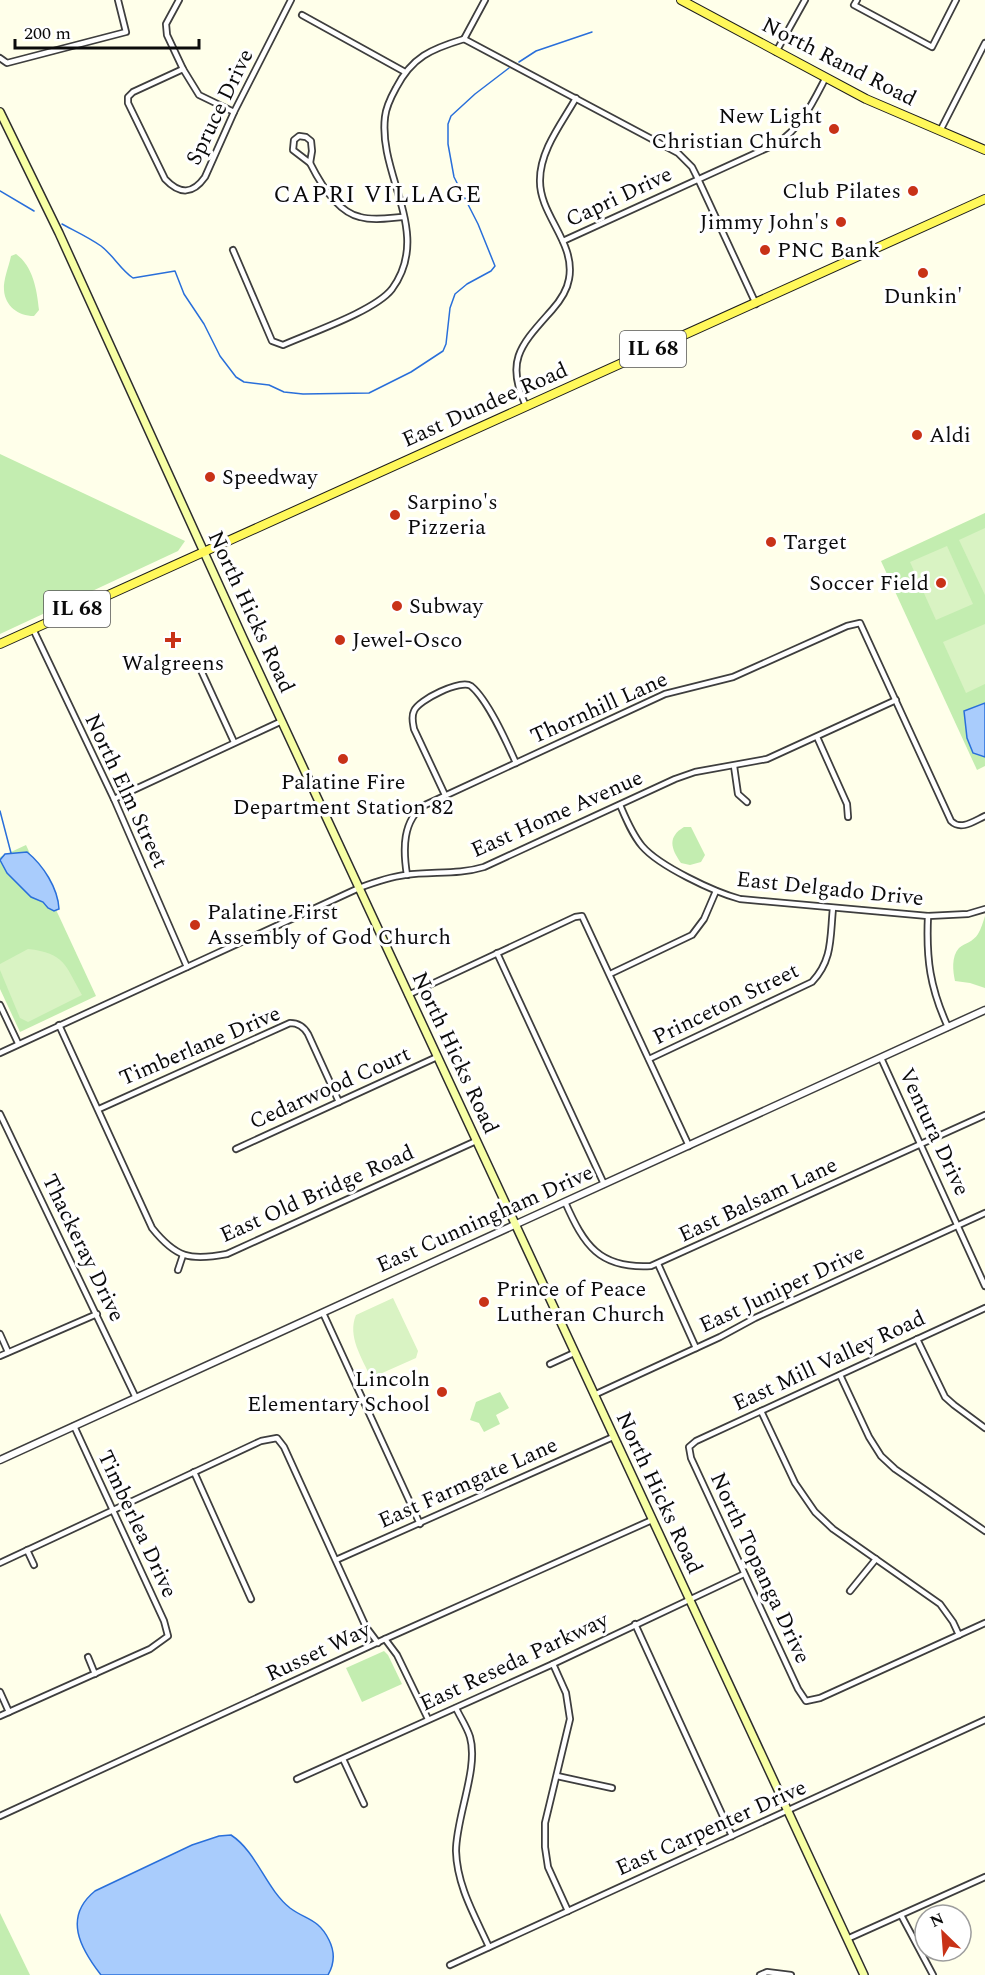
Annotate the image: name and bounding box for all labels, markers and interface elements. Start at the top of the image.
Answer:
street label: North Rand Road [756,9,922,115]
scale bar [15,12,200,50]
text: 200 m [24,20,71,47]
street label: Spruce Drive [178,43,262,171]
place label: New Light Christian Church [651,100,822,158]
marker: New Light Christian Church [827,122,841,136]
street label: Capri Drive [560,158,678,236]
place label: Club Pilates [782,175,901,208]
district label: CAPRI VILLAGE [273,177,483,213]
marker: Club Pilates [906,184,920,198]
place label: Jimmy John's [699,206,829,239]
marker: Jimmy John's [834,215,848,229]
place label: PNC Bank [777,234,880,267]
marker: PNC Bank [758,243,772,257]
marker: Dunkin' [916,266,930,280]
place label: Dunkin' [883,280,963,313]
road number: IL 68 [620,331,686,367]
street label: East Dundee Road [397,354,573,456]
place label: Aldi [929,419,971,452]
marker: Aldi [910,428,924,442]
place label: Speedway [222,461,319,494]
marker: Speedway [203,470,217,484]
place label: Sarpino's Pizzeria [407,486,498,544]
marker: Sarpino's Pizzeria [388,508,402,522]
street label: North Hicks Road [199,525,303,699]
place label: Target [783,526,847,559]
marker: Target [764,535,778,549]
place label: Soccer Field [809,567,929,600]
marker: Soccer Field [934,576,948,590]
place label: Subway [409,590,485,623]
road number: IL 68 [44,591,110,627]
marker: Subway [390,599,404,613]
place label: Jewel-Osco [352,624,462,657]
marker: Walgreens [166,633,180,647]
marker: Jewel-Osco [333,633,347,647]
place label: Walgreens [122,647,224,680]
street label: Thornhill Lane [525,663,673,753]
street label: North Elm Street [76,708,176,874]
marker: Palatine Fire Department Station 82 [336,752,350,766]
street label: East Home Avenue [466,761,648,867]
place label: Palatine Fire Department Station 82 [233,766,453,824]
street label: East Delgado Drive [735,863,925,915]
place label: Palatine First Assembly of God Church [207,896,451,954]
marker: Palatine First Assembly of God Church [188,918,202,932]
street label: Princeton Street [647,954,805,1054]
street label: North Hicks Road [403,966,507,1140]
street label: Timberlane Drive [114,997,286,1095]
street label: Cedarwood Court [244,1038,416,1138]
street label: Ventura Drive [890,1063,978,1201]
street label: East Old Bridge Road [215,1136,419,1252]
street label: East Balsam Lane [673,1149,843,1251]
street label: East Cunningham Drive [371,1156,599,1282]
street label: Thackeray Drive [33,1168,133,1328]
street label: East Juniper Drive [694,1236,870,1342]
place label: Prince of Peace Lutheran Church [496,1273,665,1331]
marker: Prince of Peace Lutheran Church [477,1295,491,1309]
street label: East Mill Valley Road [727,1302,931,1420]
place label: Lincoln Elementary School [247,1363,430,1421]
marker: Lincoln Elementary School [435,1385,449,1399]
street label: North Hicks Road [607,1406,711,1580]
street label: East Farmgate Lane [373,1429,563,1537]
street label: Timberlea Drive [88,1445,186,1603]
street label: North Topanga Drive [701,1467,819,1669]
street label: East Reseda Parkway [414,1603,615,1720]
street label: Russet Way [260,1613,377,1691]
street label: East Carpenter Drive [610,1771,812,1885]
north arrow [913,1903,973,1963]
text: N [926,1907,948,1934]

